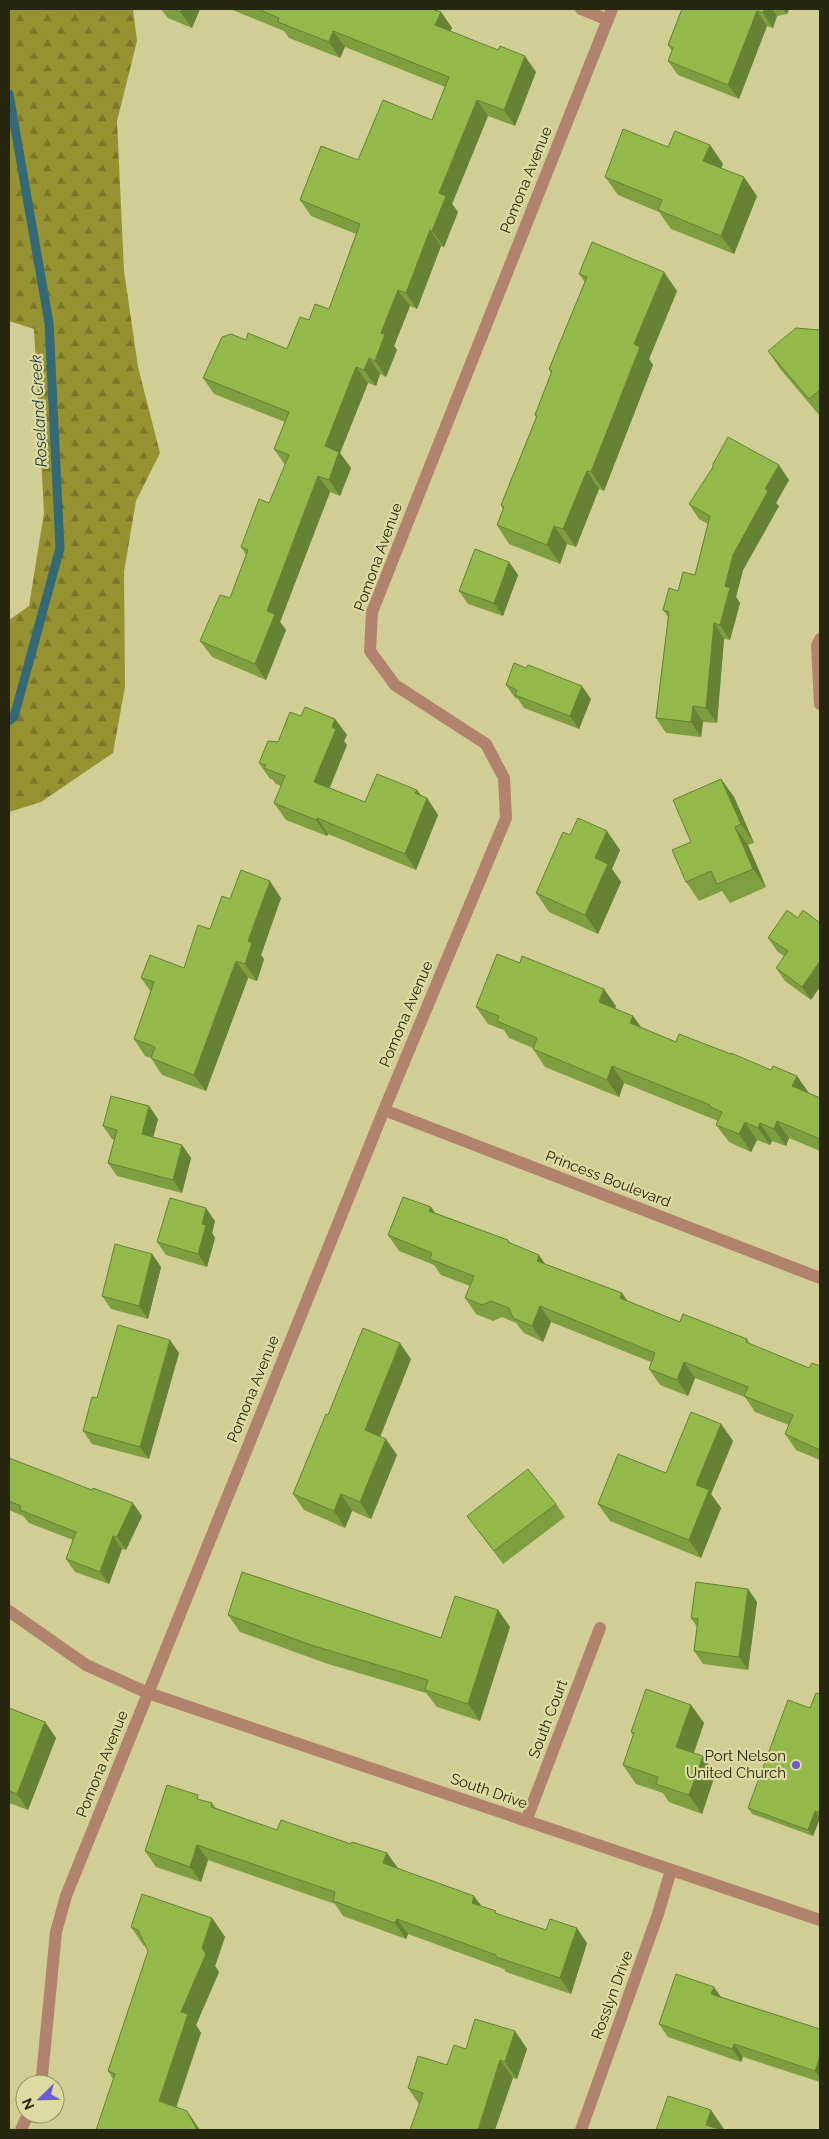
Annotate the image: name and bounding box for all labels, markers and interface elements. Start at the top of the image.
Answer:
street label: Pomona Avenue [496,124,556,236]
water label: Roseland Creek [26,354,51,468]
street label: Pomona Avenue [350,500,406,614]
street label: Pomona Avenue [375,958,437,1070]
street label: Princess Boulevard [543,1147,673,1211]
street label: Pomona Avenue [223,1333,283,1445]
street label: South Court [525,1677,571,1761]
street label: Pomona Avenue [72,1708,132,1820]
place label: Port Nelson United Church [686,1747,786,1782]
marker: Port Nelson United Church [790,1759,802,1771]
street label: South Drive [448,1769,530,1813]
street label: Rosslyn Drive [588,1948,636,2042]
north arrow [15,2074,65,2124]
text: N [19,2096,37,2112]

